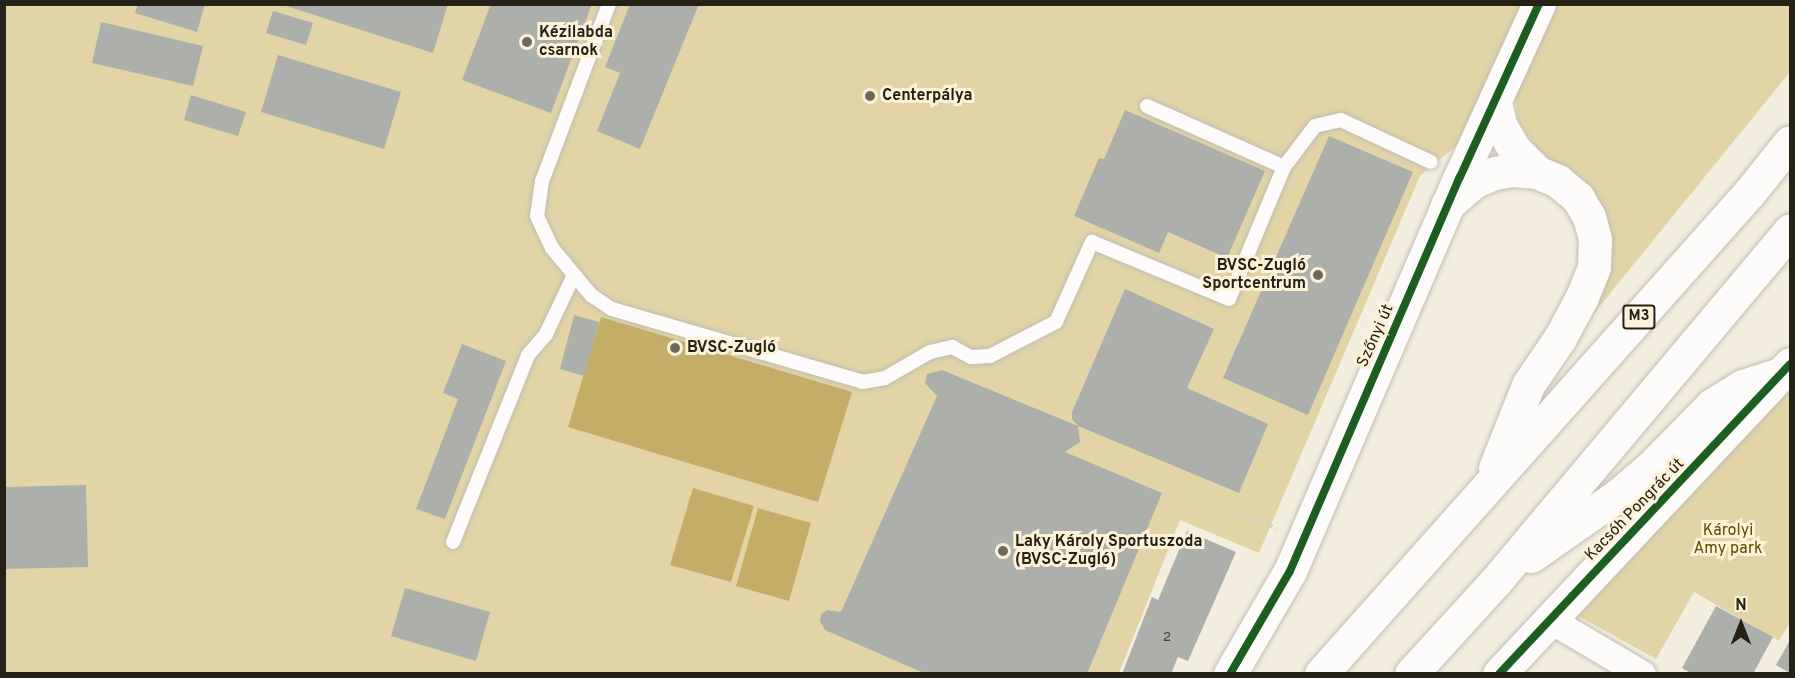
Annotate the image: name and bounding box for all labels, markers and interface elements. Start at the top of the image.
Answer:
place label: Kézilabda csarnok [539,23,613,61]
marker: Kézilabda csarnok [520,35,534,49]
place label: Centerpálya [882,86,972,106]
marker: Centerpálya [863,89,877,103]
place label: BVSC-Zugló Sportcentrum [1202,256,1306,294]
marker: BVSC-Zugló Sportcentrum [1311,268,1325,282]
street label: Szőnyi út [1354,302,1398,370]
road number: M3 [1621,305,1657,329]
place label: BVSC-Zugló [687,338,776,358]
marker: BVSC-Zugló [668,341,682,355]
street label: Kacsóh Pongrác út [1581,455,1689,565]
park label: Károlyi Amy park [1693,521,1763,559]
place label: Laky Károly Sportuszoda (BVSC-Zugló) [1015,532,1202,570]
marker: Laky Károly Sportuszoda (BVSC-Zugló) [996,544,1010,558]
north arrow [1711,594,1771,654]
text: N [1735,596,1747,616]
house number: 2 [1163,630,1171,646]

